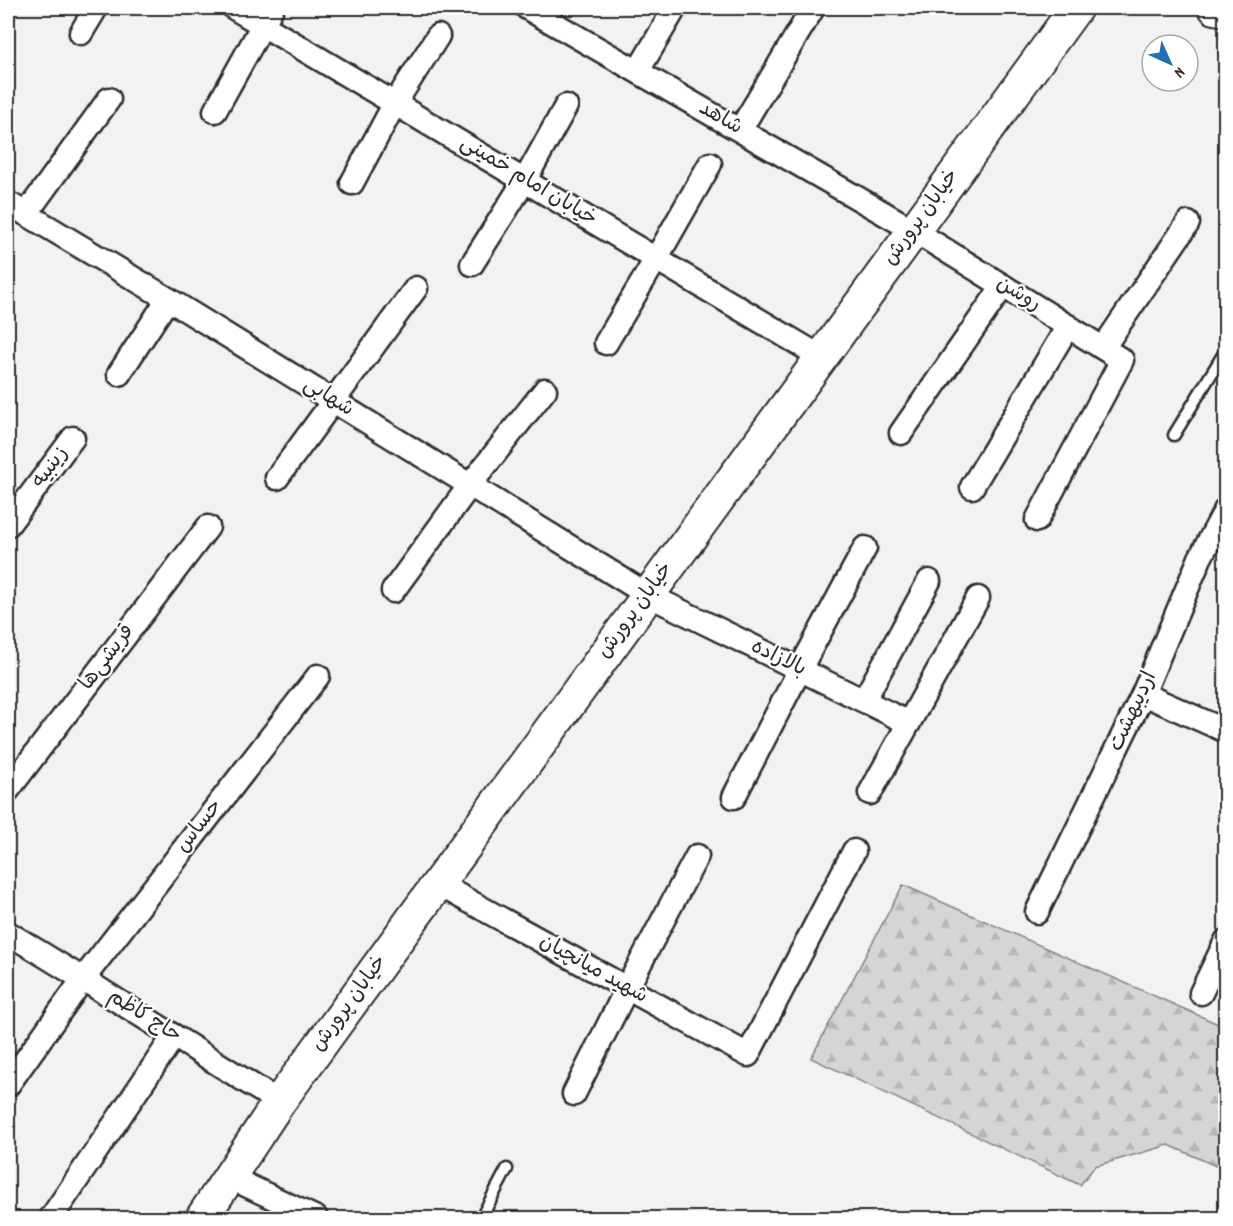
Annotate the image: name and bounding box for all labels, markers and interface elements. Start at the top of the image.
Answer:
north arrow [1140,33,1200,93]
text: N [1168,61,1190,83]
street label: شاهد [693,94,747,144]
street label: خیابان امام خمینی [454,129,602,235]
street label: خیابان پرورش [877,163,967,273]
street label: روشن [990,270,1046,320]
street label: شهابی [297,371,359,425]
street label: زینبیه [25,441,77,495]
street label: خیابان پرورش [591,556,681,666]
street label: قریشی‌ها [73,619,143,697]
street label: بالازاده [745,633,811,685]
street label: اردیبهشت [1102,667,1166,757]
street label: حساس [170,794,230,860]
street label: شهید میانچیان [533,928,653,1012]
street label: خیابان پرورش [305,949,395,1059]
street label: حاج کاظم [101,983,187,1051]

